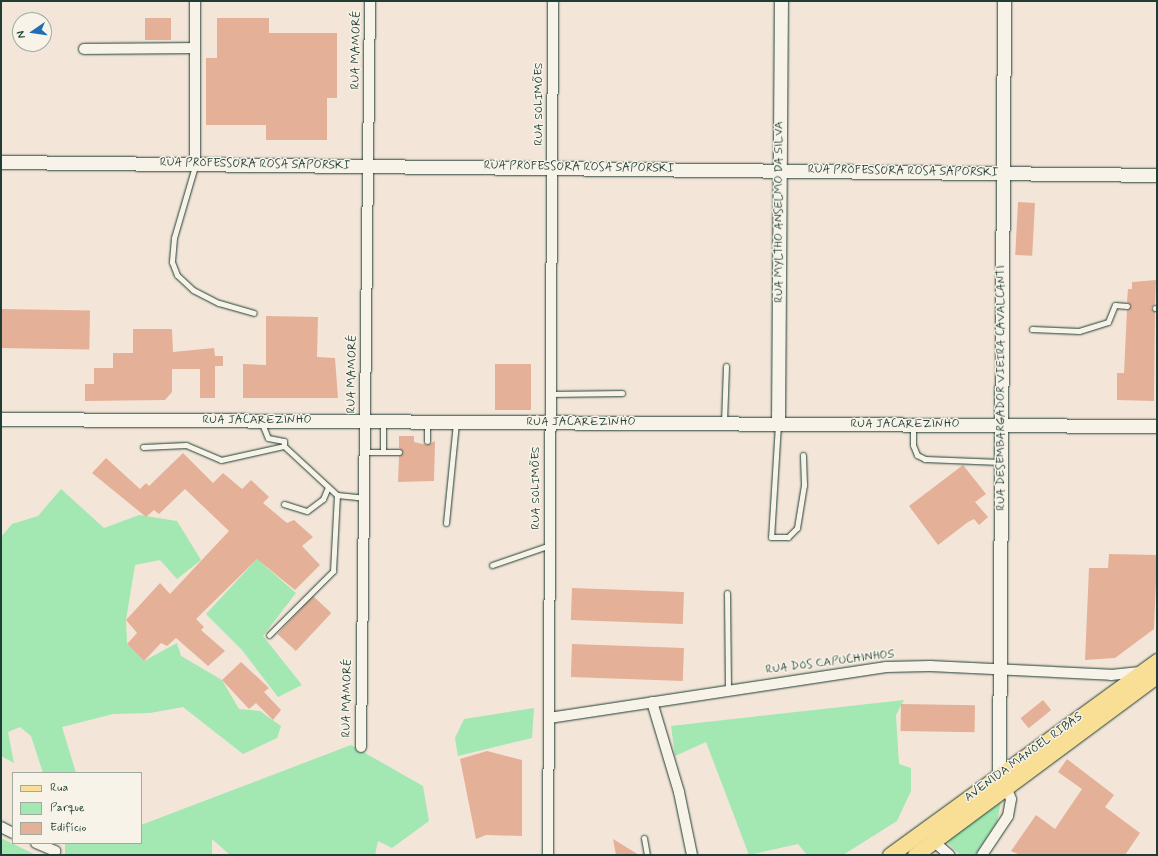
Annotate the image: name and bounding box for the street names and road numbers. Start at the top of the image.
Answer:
street label: RUA MAMORÉ [349,11,365,89]
street label: RUA SOLIMÕES [533,62,547,146]
street label: RUA MYLTHO ANSELMO DA SILVA [773,119,787,305]
street label: RUA PROFESSORA ROSA SAPORSKI [160,156,350,174]
street label: RUA PROFESSORA ROSA SAPORSKI [484,159,674,177]
street label: RUA PROFESSORA ROSA SAPORSKI [808,163,998,181]
street label: RUA DESEMBARGADOR VIEIRA CAVALCANTI [995,263,1009,513]
street label: RUA MAMORÉ [345,335,361,413]
street label: RUA JACAREZINHO [202,414,312,428]
street label: RUA JACAREZINHO [526,416,636,430]
street label: RUA JACAREZINHO [850,418,960,432]
street label: RUA SOLIMÕES [530,446,544,530]
street label: RUA DOS CAPUCHINHOS [763,648,897,678]
street label: RUA MAMORÉ [340,659,356,737]
street label: AVENIDA MANOEL RIBAS [962,710,1086,806]

